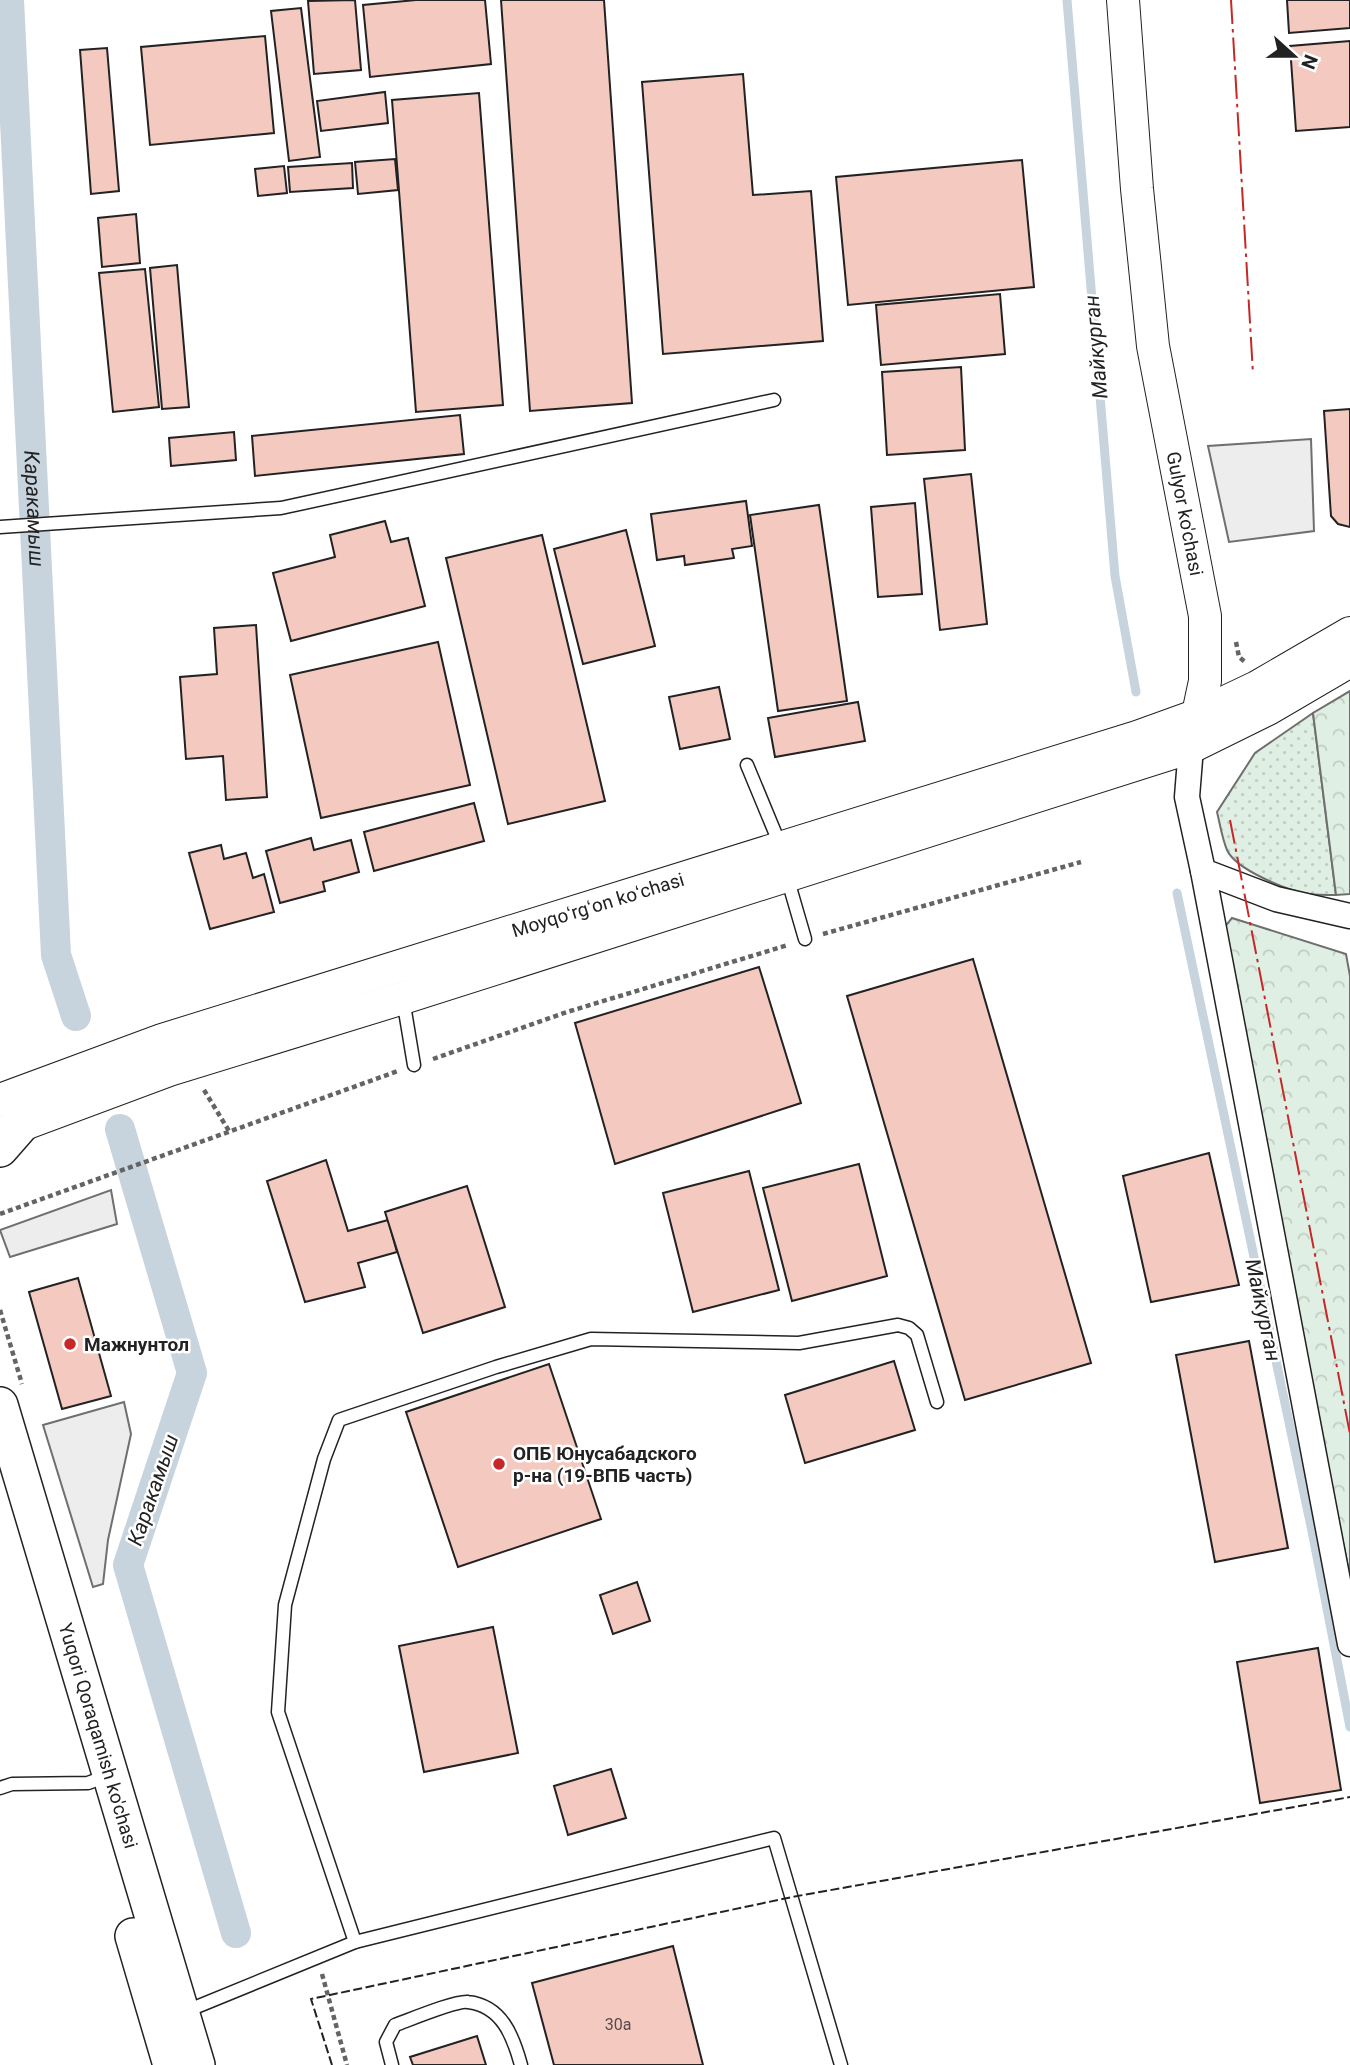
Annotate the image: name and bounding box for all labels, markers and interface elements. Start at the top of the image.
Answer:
north arrow [1259,21,1329,91]
text: N [1296,52,1323,72]
water label: Майкурган [1079,294,1112,400]
street label: Gulyor ko'chasi [1162,449,1208,578]
water label: Каракамыш [19,450,49,567]
street label: Moyqoʻrgʻon koʻchasi [509,868,687,942]
water label: Майкурган [1240,1257,1286,1364]
place label: Мажнунтол [84,1333,189,1356]
marker: Мажнунтол [62,1336,78,1352]
water label: Каракамыш [123,1431,183,1549]
place label: ОПБ Юнусабадского р-на (19-ВПБ часть) [513,1442,697,1487]
marker: ОПБ Юнусабадского р-на (19-ВПБ часть) [491,1456,507,1472]
street label: Yuqori Qoraqamish ko'chasi [54,1620,143,1851]
house number: 30a [605,2015,631,2034]

